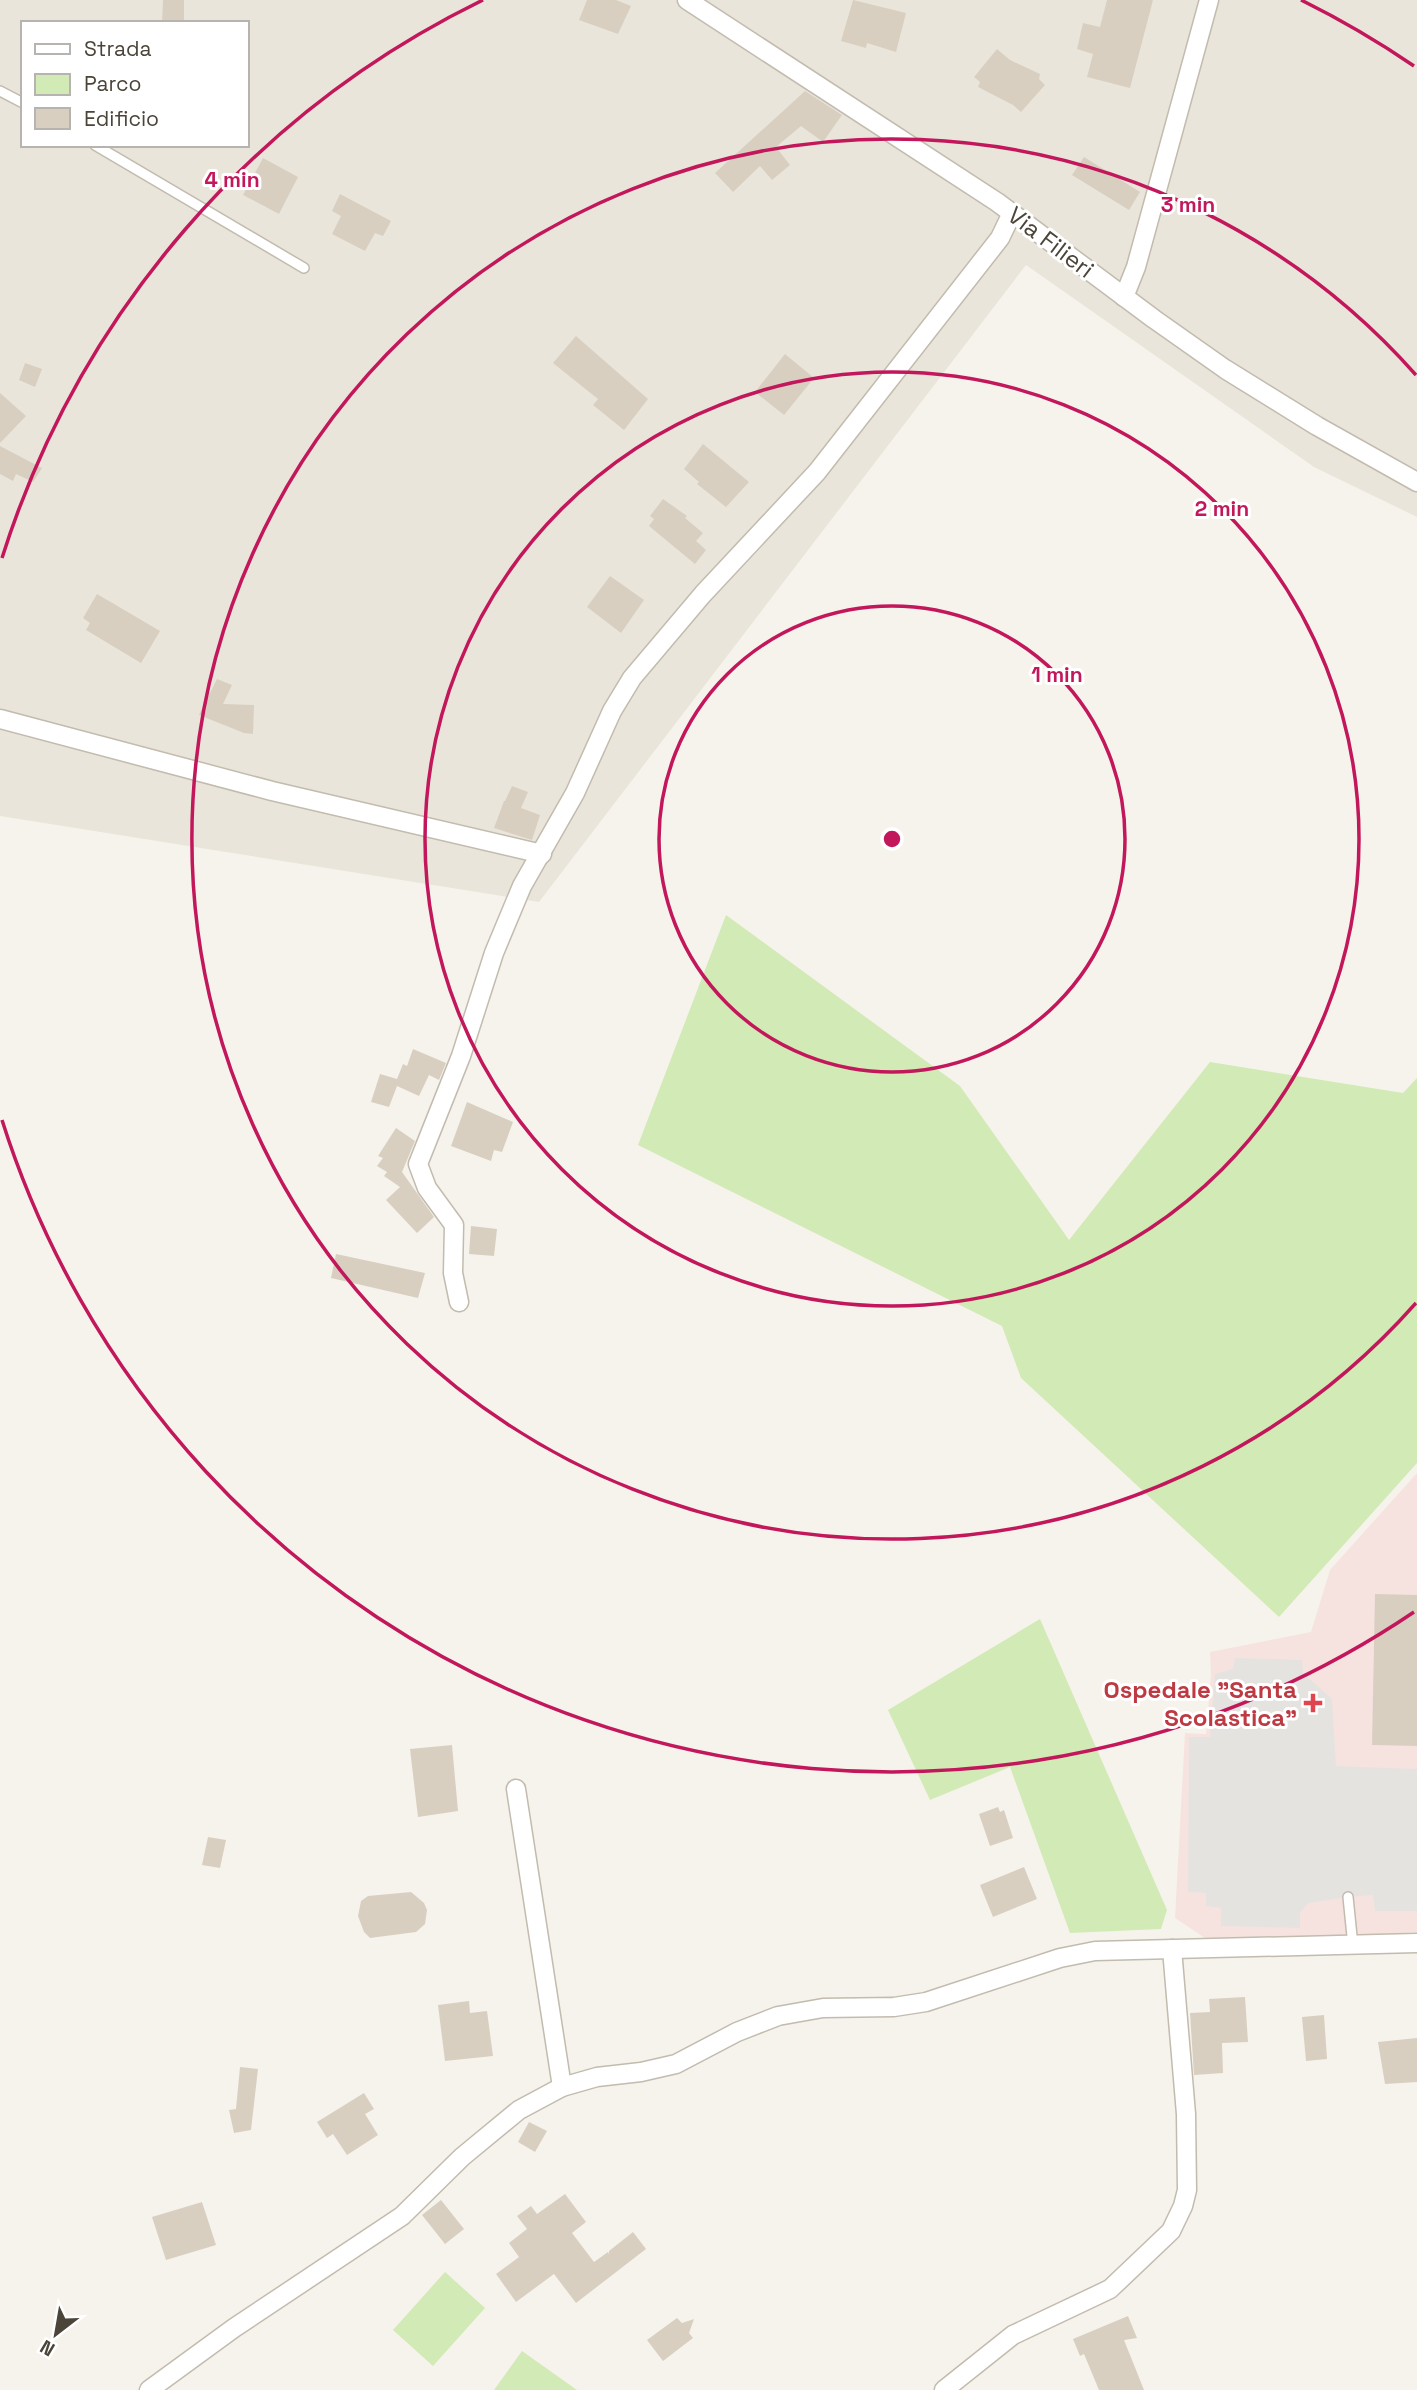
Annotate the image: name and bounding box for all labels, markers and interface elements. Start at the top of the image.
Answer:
legend [21,21,248,147]
text: Strada [84,35,151,62]
text: Parco [84,70,142,97]
text: Edificio [84,105,159,132]
text: 4 min [204,166,260,193]
text: 3 min [1161,191,1215,218]
street label: Via Filieri [1002,199,1100,285]
text: 2 min [1195,495,1249,522]
text: 1 min [1031,661,1083,688]
centre of rings [880,827,904,851]
place label: Ospedale "Santa Scolastica" [1104,1674,1297,1733]
marker: Ospedale "Santa Scolastica" [1303,1693,1323,1713]
north arrow [21,2299,91,2369]
text: N [36,2334,59,2362]

